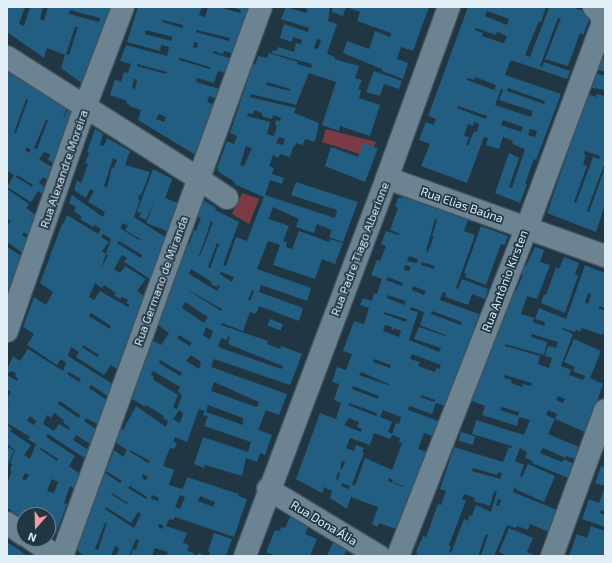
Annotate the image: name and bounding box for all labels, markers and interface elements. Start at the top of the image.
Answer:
street label: Rua Alexandre Moreira [37,108,91,230]
street label: Rua Padre Tiago Alberione [328,180,392,318]
street label: Rua Elias Baúna [419,184,505,226]
street label: Rua Germano de Miranda [131,214,191,348]
street label: Rua Antônio Kirsten [479,228,531,334]
street label: Rua Dona Ália [288,497,360,549]
north arrow [16,507,56,547]
text: N [26,530,38,545]

